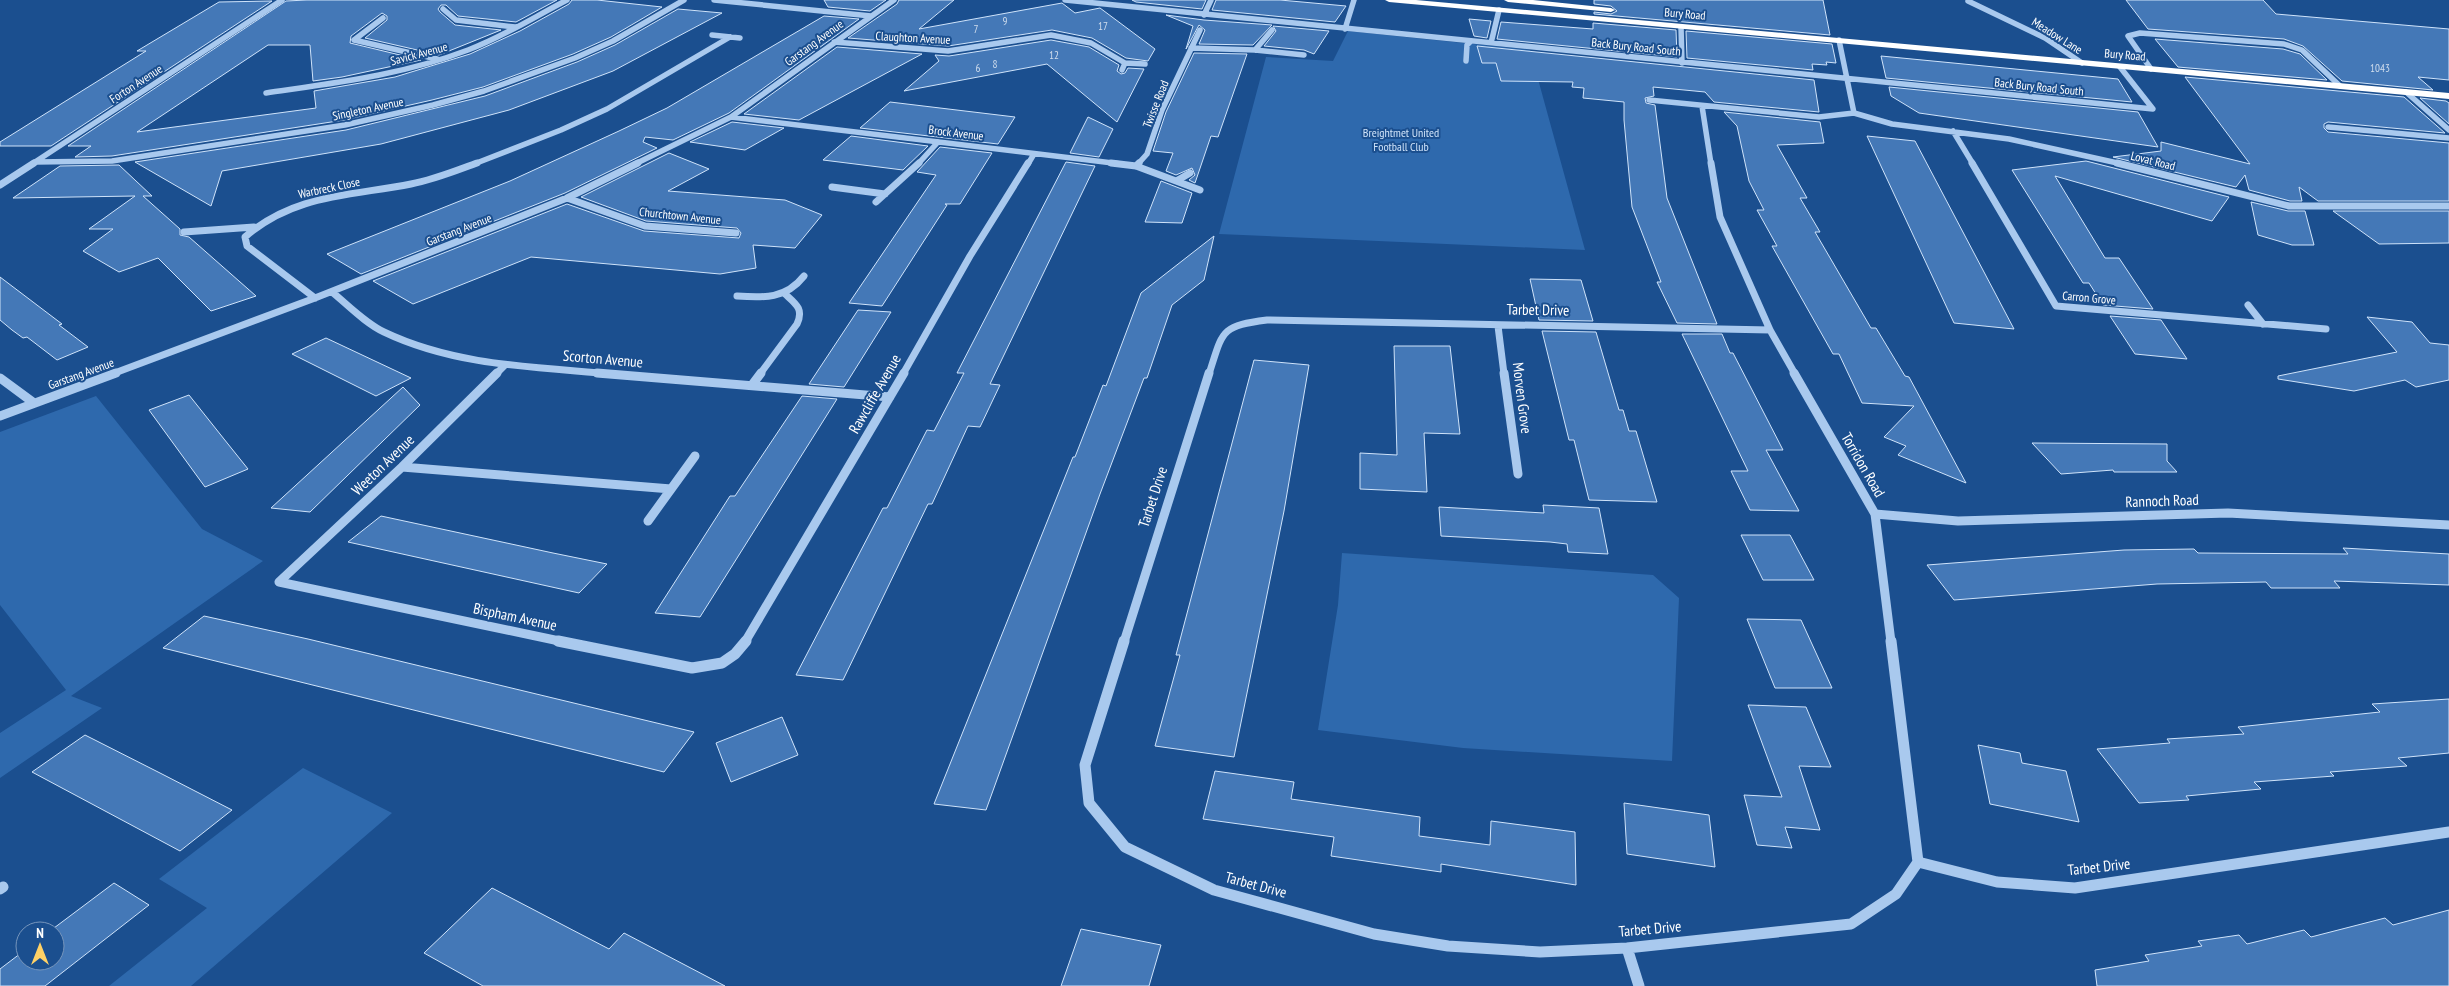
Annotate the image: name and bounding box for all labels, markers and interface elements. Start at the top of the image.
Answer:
street label: Bury Road [1664,4,1706,23]
house number: 9 [1003,14,1008,28]
street label: Meadow Lane [2029,14,2085,57]
street label: Garstang Avenue [781,16,846,69]
house number: 17 [1098,19,1108,33]
house number: 7 [974,22,979,36]
street label: Claughton Avenue [875,28,951,47]
street label: Back Bury Road South [1591,34,1681,59]
street label: Savick Avenue [389,39,449,68]
street label: Bury Road [2104,45,2146,64]
house number: 12 [1049,48,1059,62]
house number: 8 [993,57,998,71]
street label: Forton Avenue [107,61,165,106]
house number: 6 [976,61,981,75]
house number: 1043 [2370,61,2390,75]
street label: Back Bury Road South [1994,74,2084,99]
street label: Twisse Road [1139,78,1172,130]
street label: Singleton Avenue [331,94,405,123]
street label: Brock Avenue [928,122,984,143]
park label: Breightmet United Football Club [1363,125,1439,154]
street label: Lovat Road [2129,148,2177,173]
street label: Warbreck Close [297,174,361,201]
street label: Churchtown Avenue [638,204,722,227]
street label: Garstang Avenue [424,210,494,249]
street label: Carron Grove [2062,288,2116,307]
street label: Tarbet Drive [1506,299,1570,320]
street label: Scorton Avenue [562,346,644,371]
street label: Rawcliffe Avenue [844,351,905,437]
street label: Garstang Avenue [46,355,116,392]
street label: Morven Grove [1509,361,1536,435]
street label: Torridon Road [1837,429,1890,500]
street label: Weeton Avenue [347,430,418,499]
street label: Tarbet Drive [1134,464,1171,530]
street label: Rannoch Road [2125,490,2199,511]
street label: Bispham Avenue [472,598,559,635]
street label: Tarbet Drive [2067,854,2131,879]
street label: Tarbet Drive [1223,867,1289,902]
street label: Tarbet Drive [1618,916,1682,941]
north arrow [15,921,65,971]
text: N [36,924,44,942]

